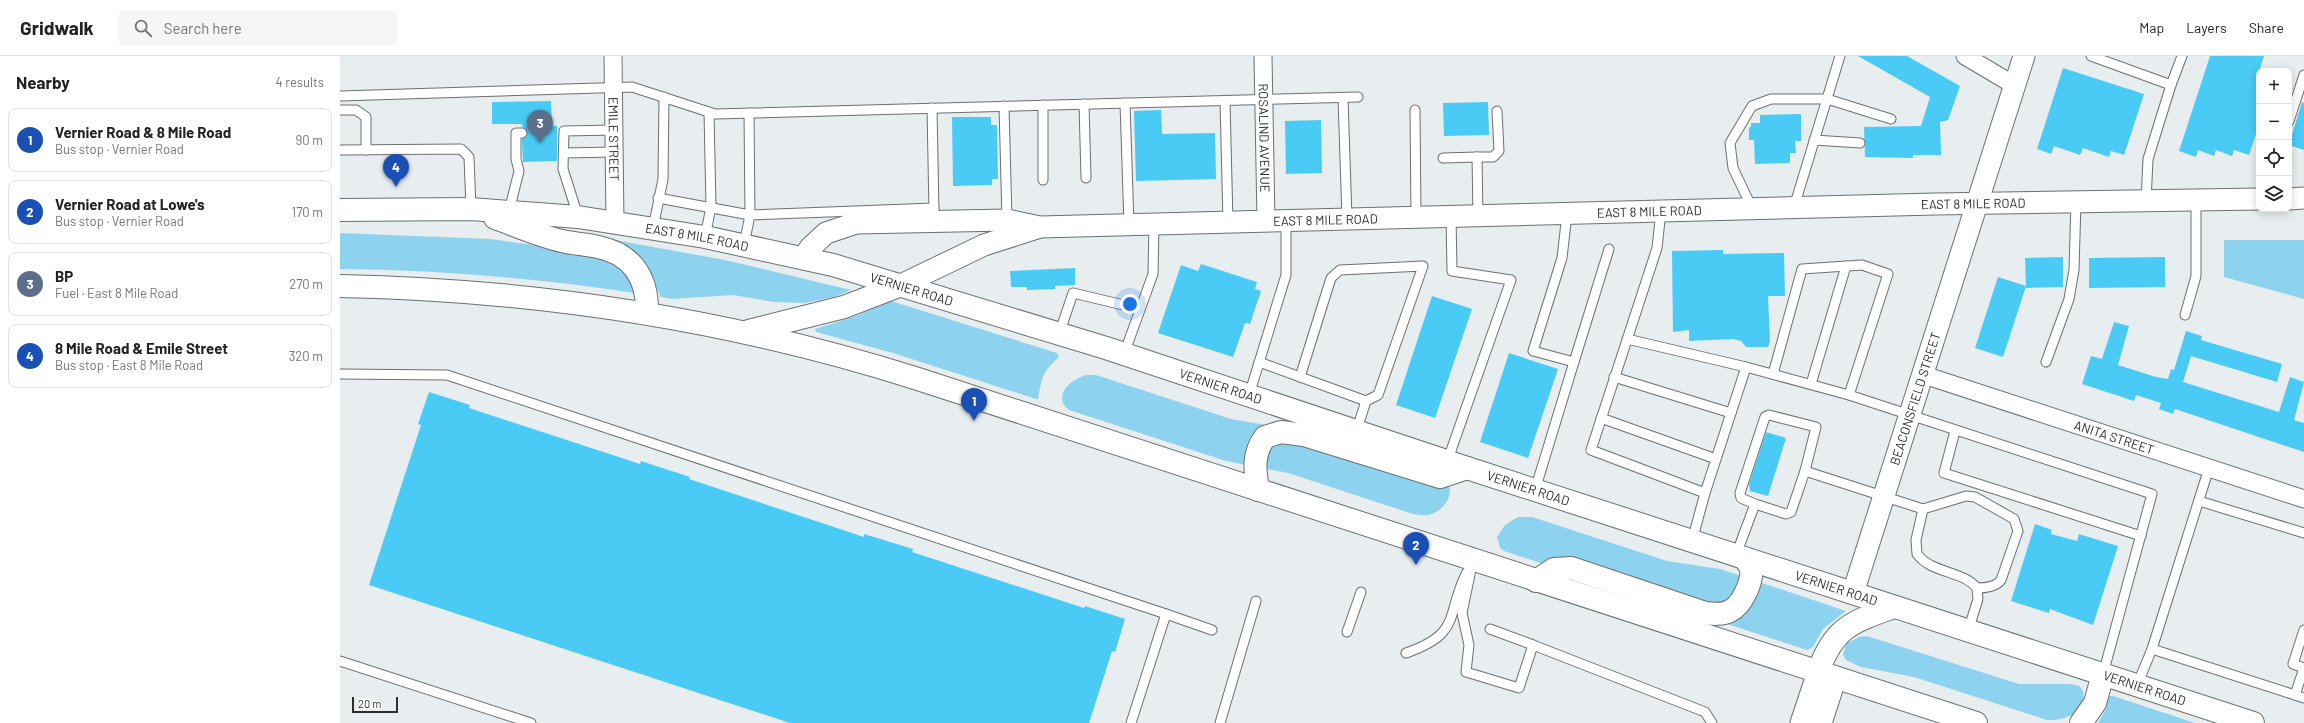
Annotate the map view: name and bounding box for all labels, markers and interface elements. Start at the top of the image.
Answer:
search box [118,10,398,46]
text: Gridwalk [20,16,94,39]
icon: search [132,17,154,39]
text: Search here [164,19,242,37]
text: Map [2139,19,2164,36]
text: Layers [2186,19,2227,36]
text: Share [2249,19,2284,36]
map controls [2256,68,2292,212]
button: + [2256,68,2292,104]
text: Nearby [16,72,70,92]
text: 4 results [276,74,324,90]
street label: ROSALIND AVENUE [1255,83,1273,193]
street label: EMILE STREET [605,97,623,181]
button: − [2256,104,2292,140]
pin: 3 [527,110,553,143]
text: Vernier Road & 8 Mile Road [55,123,231,141]
text: 1 [28,132,32,148]
text: 90 m [296,132,323,148]
button: locate [2256,140,2292,176]
text: Bus stop · Vernier Road [55,141,184,157]
pin: 4 [383,154,409,187]
button: layers [2256,176,2292,212]
text: Vernier Road at Lowe's [55,195,205,213]
street label: EAST 8 MILE ROAD [1921,195,2026,212]
street label: EAST 8 MILE ROAD [1597,202,1702,221]
text: 2 [26,204,34,220]
text: 170 m [292,204,323,220]
street label: EAST 8 MILE ROAD [1273,210,1378,229]
text: Bus stop · Vernier Road [55,213,184,229]
street label: EAST 8 MILE ROAD [644,220,750,254]
text: BP [55,267,73,285]
street label: VERNIER ROAD [868,269,955,309]
text: 3 [26,276,34,292]
text: 270 m [289,276,323,292]
text: Fuel · East 8 Mile Road [55,285,178,301]
your location [1120,294,1140,314]
street label: BEACONSFIELD STREET [1886,330,1944,467]
text: 8 Mile Road & Emile Street [55,339,228,357]
text: 4 [26,348,34,364]
text: 320 m [289,348,323,364]
text: Bus stop · East 8 Mile Road [55,357,203,373]
street label: VERNIER ROAD [1177,365,1264,407]
pin: 1 [961,388,987,421]
street label: ANITA STREET [2072,417,2156,458]
street label: VERNIER ROAD [1485,467,1572,509]
pin: 2 [1403,532,1429,565]
street label: VERNIER ROAD [1793,567,1880,609]
street label: VERNIER ROAD [2101,667,2188,709]
scale bar [352,695,398,714]
text: 20 m [358,697,381,710]

